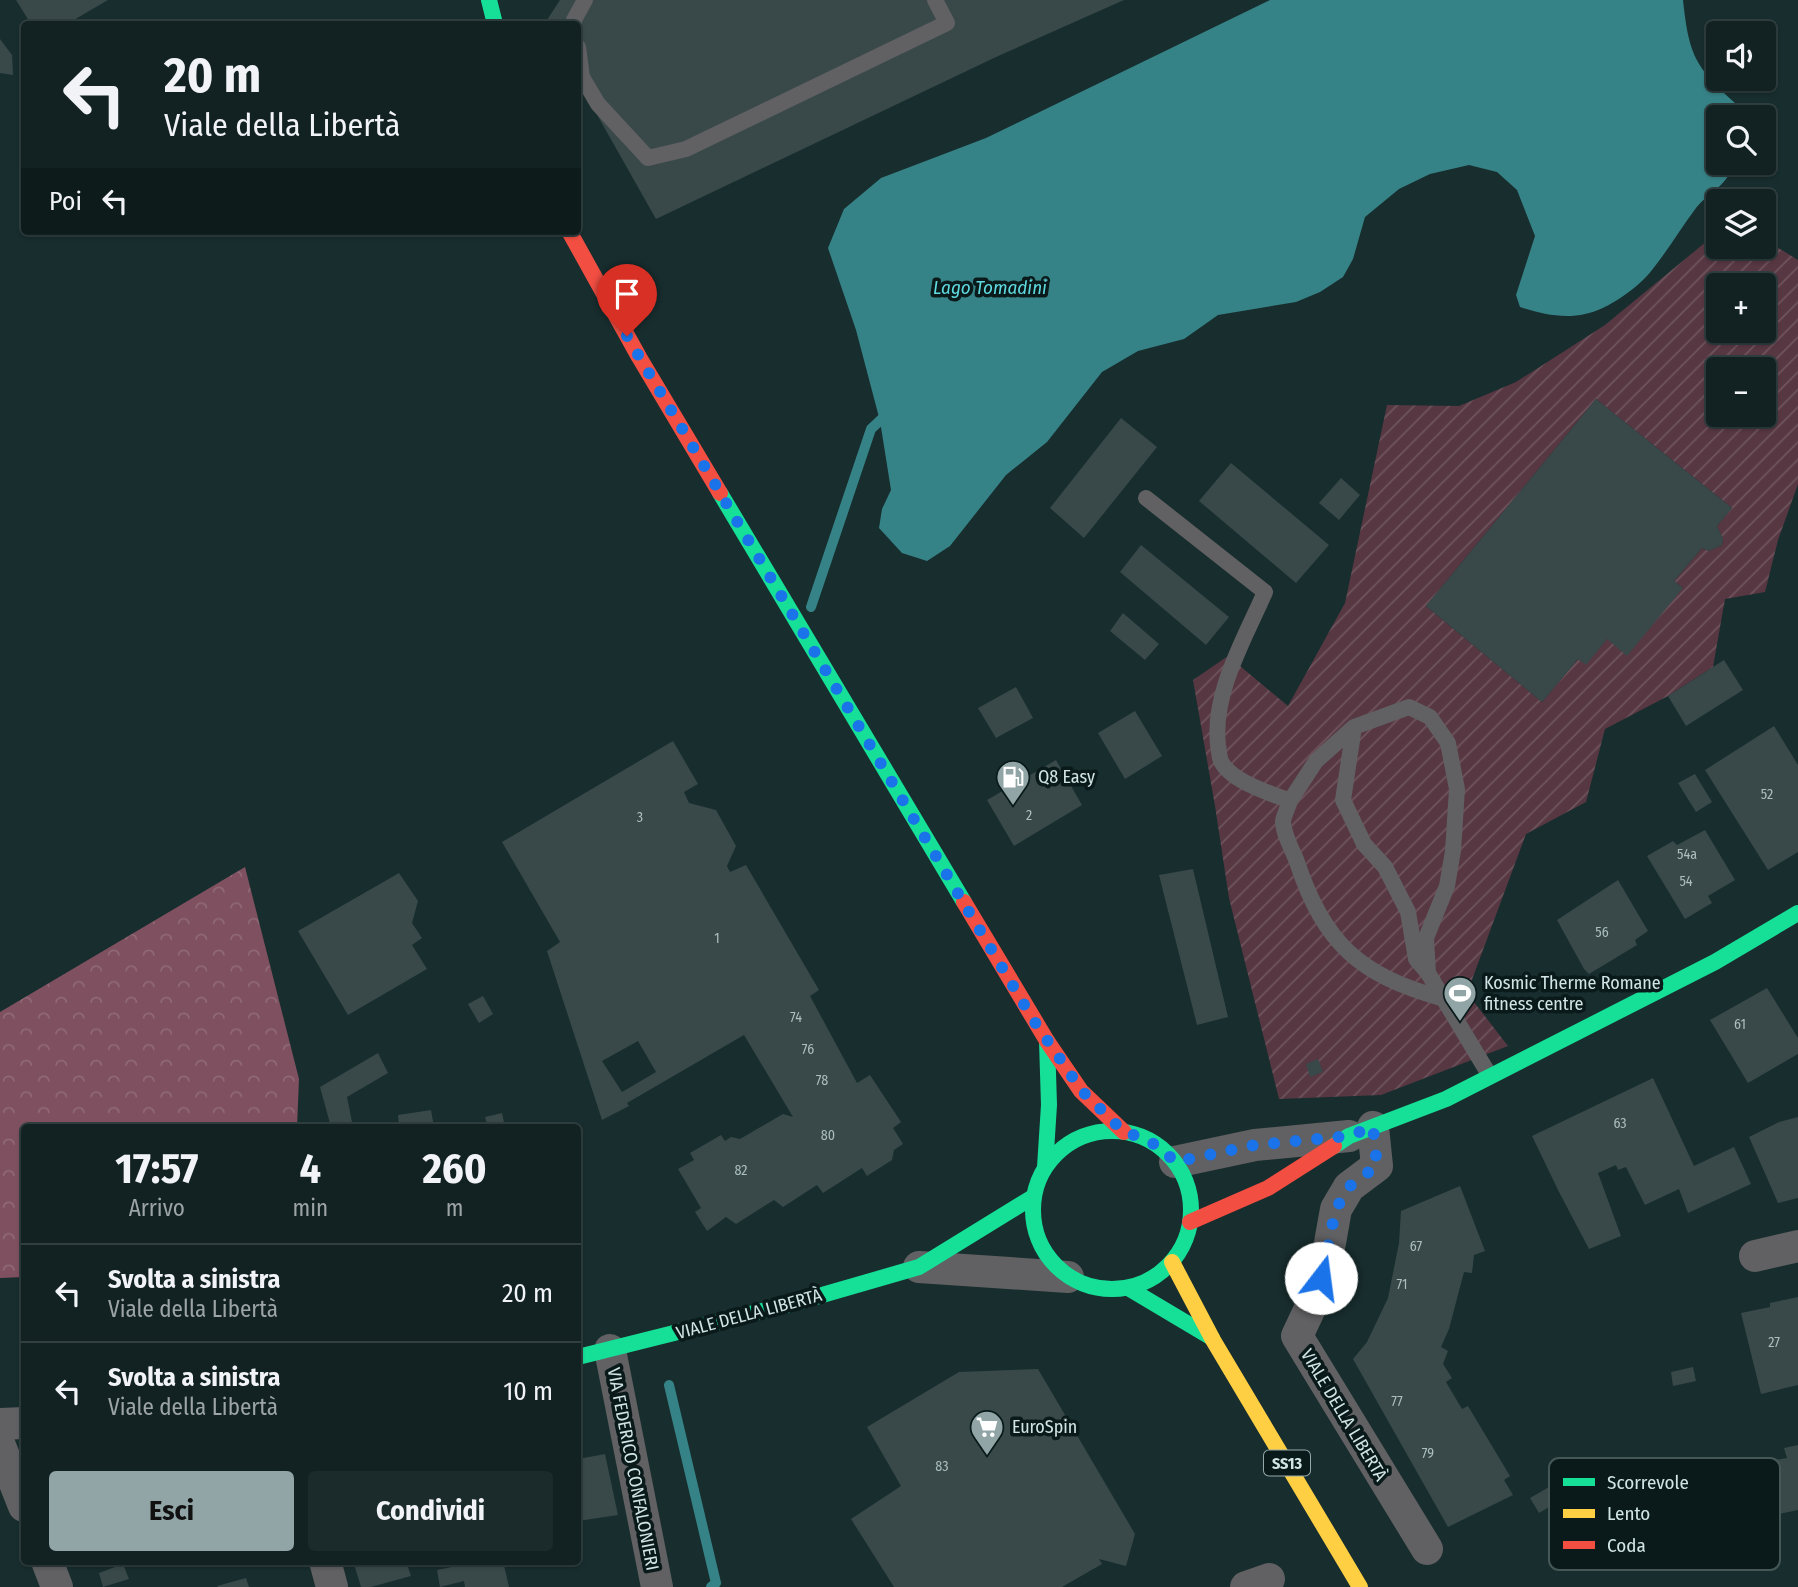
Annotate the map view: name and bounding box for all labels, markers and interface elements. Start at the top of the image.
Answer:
map controls [1706,21,1776,427]
button: sound [1706,21,1776,91]
text: 20 m [164,46,261,105]
icon: left [49,49,140,140]
button: search [1706,105,1776,175]
text: Viale della Libertà [164,106,400,144]
icon: left [96,182,134,220]
text: Poi [49,186,82,217]
button: layers [1706,189,1776,259]
pin [597,264,657,336]
button: + [1706,273,1776,343]
icon: arrive [608,275,646,313]
water label: Lago Tomadini [933,276,1047,299]
button: − [1706,357,1776,427]
fuel station icon: Q8 Easy [994,758,1032,807]
place label: Q8 Easy [1038,766,1095,788]
house number: 52 [1761,786,1773,803]
house number: 2 [1026,807,1032,824]
house number: 3 [637,809,643,826]
house number: 54a [1677,846,1697,863]
house number: 54 [1679,873,1693,890]
house number: 56 [1595,924,1609,941]
house number: 1 [714,930,720,947]
place label: Kosmic Therme Romane fitness centre [1484,972,1661,1015]
sports icon: Kosmic Therme Romane fitness centre [1441,974,1479,1023]
house number: 74 [790,1009,802,1026]
house number: 61 [1734,1016,1746,1033]
house number: 76 [802,1041,814,1058]
house number: 78 [816,1072,828,1089]
house number: 63 [1613,1115,1627,1132]
house number: 80 [821,1127,835,1144]
text: 17:57 [115,1144,198,1194]
text: 4 [300,1144,321,1194]
text: 260 [422,1144,487,1194]
house number: 82 [734,1162,748,1179]
text: Arrivo [129,1194,185,1222]
text: min [293,1194,328,1222]
text: m [446,1194,463,1222]
house number: 67 [1410,1238,1422,1255]
position arrow [1284,1241,1358,1315]
text: Svolta a sinistra [108,1264,280,1295]
icon: left [49,1274,87,1312]
house number: 71 [1397,1276,1407,1293]
text: 20 m [502,1278,553,1309]
street label: VIALE DELLA LIBERTÀ [674,1283,825,1344]
text: Viale della Libertà [108,1295,278,1323]
house number: 27 [1768,1334,1780,1351]
street label: VIALE DELLA LIBERTÀ [1296,1345,1393,1485]
text: Svolta a sinistra [108,1362,280,1393]
street label: VIA FEDERICO CONFALONIERI [603,1366,663,1572]
icon: left [49,1372,87,1410]
text: 10 m [503,1376,553,1407]
text: Viale della Libertà [108,1393,278,1421]
house number: 77 [1391,1393,1403,1410]
supermarket icon: EuroSpin [968,1408,1006,1457]
place label: EuroSpin [1012,1416,1077,1438]
house number: 79 [1422,1445,1434,1462]
road number: SS13 [1264,1450,1310,1476]
house number: 83 [935,1458,949,1475]
legend [1549,1458,1780,1570]
button: Esci [49,1471,294,1551]
button: Condividi [308,1471,553,1551]
text: Scorrevole [1607,1471,1689,1494]
text: Lento [1607,1502,1650,1525]
text: Coda [1607,1534,1646,1557]

